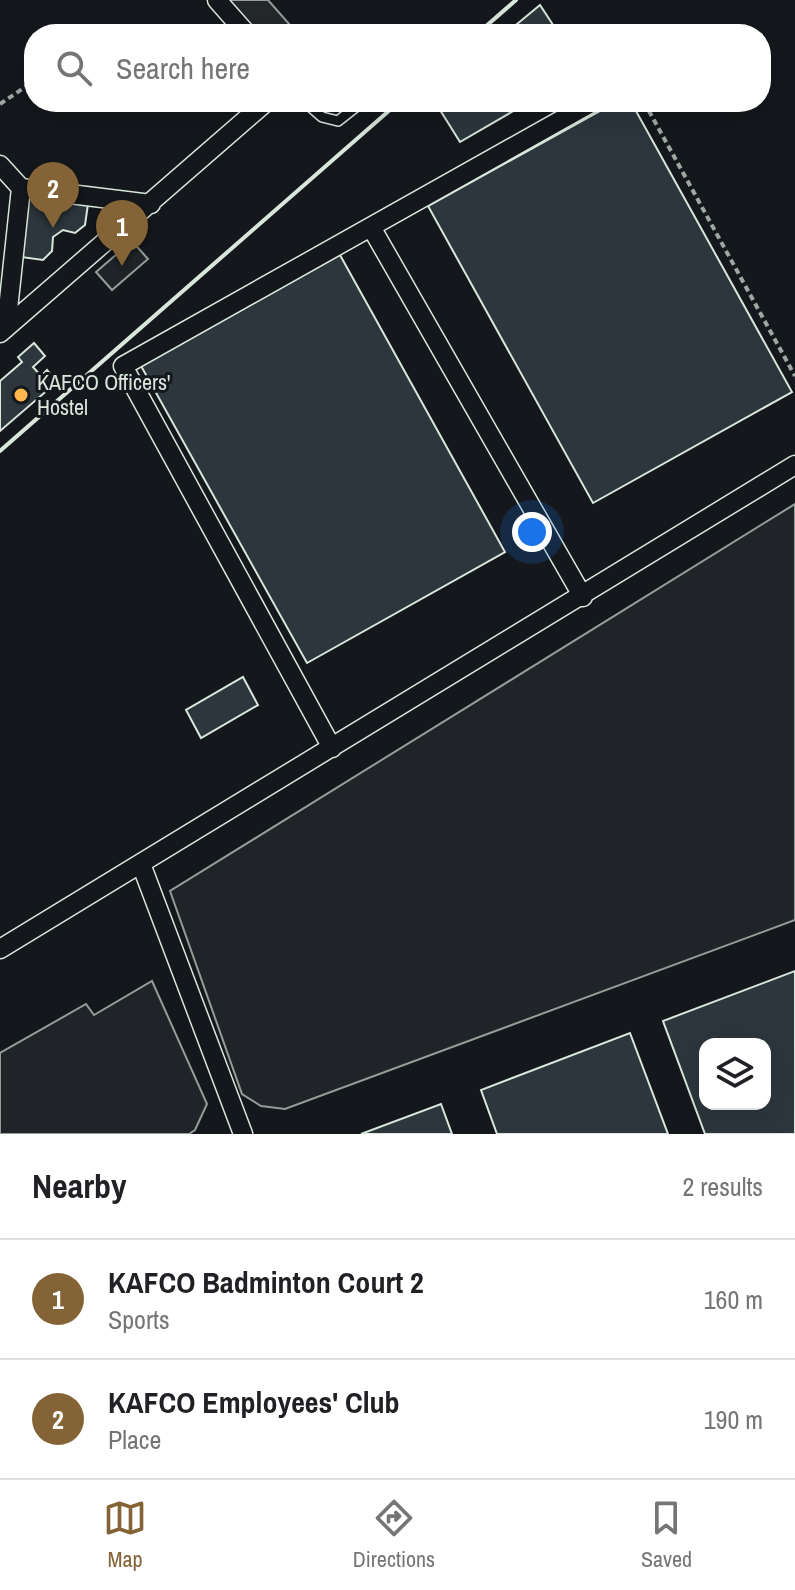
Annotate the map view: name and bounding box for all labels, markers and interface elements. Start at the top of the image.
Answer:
search box [24,24,771,112]
icon: search [52,46,96,90]
text: Search here [116,48,250,88]
pin: 2 [27,162,79,228]
pin: 1 [96,200,148,266]
place label: KAFCO Officers' Hostel [37,367,170,422]
marker: KAFCO Officers' Hostel [12,386,30,404]
your location [512,512,552,552]
map controls [699,1038,771,1110]
button: layers [699,1038,771,1110]
text: Nearby [32,1163,127,1209]
text: 2 results [682,1169,763,1204]
text: KAFCO Badminton Court 2 [108,1262,424,1302]
text: 1 [52,1282,64,1317]
text: 160 m [704,1282,763,1317]
text: Sports [108,1302,170,1337]
text: KAFCO Employees' Club [108,1382,400,1422]
text: 2 [52,1402,64,1437]
text: 190 m [704,1402,763,1437]
text: Place [108,1422,161,1457]
tab: Map [103,1496,147,1574]
tab: Directions [353,1496,435,1574]
tab: Saved [641,1496,692,1574]

